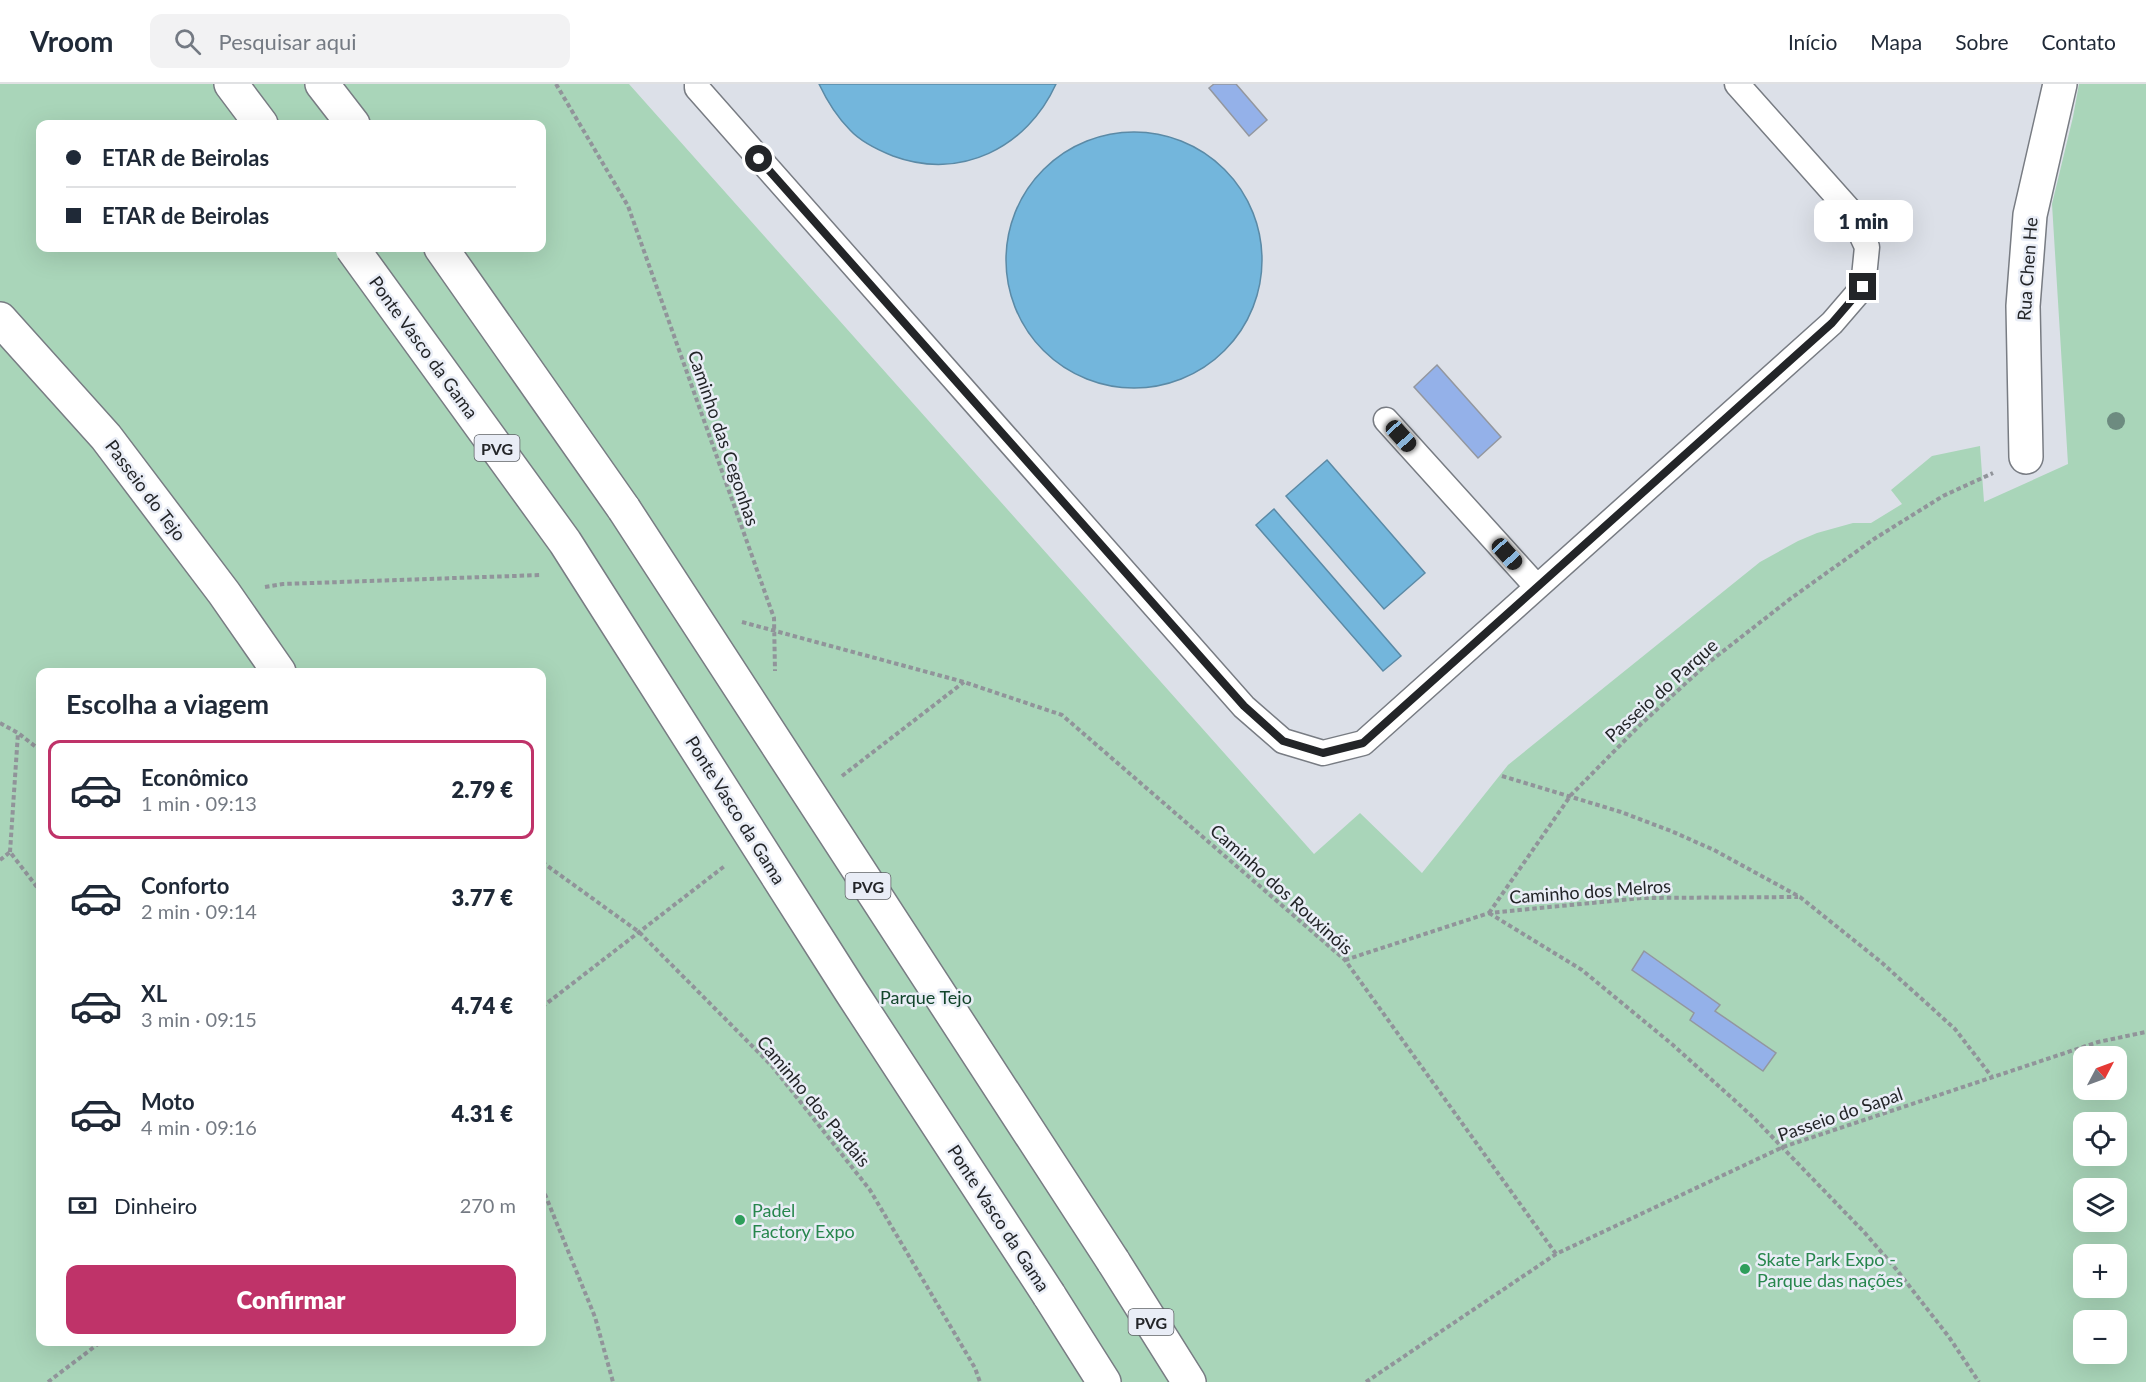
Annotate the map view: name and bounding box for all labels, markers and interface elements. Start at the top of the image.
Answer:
search box [150,14,570,68]
text: Vroom [30,24,114,58]
icon: search [171,25,204,58]
text: Pesquisar aqui [219,28,357,55]
text: Início [1788,29,1837,54]
text: Mapa [1870,29,1922,54]
text: Sobre [1955,29,2008,54]
text: Contato [2041,29,2116,54]
text: ETAR de Beirolas [102,144,269,171]
route start [745,145,772,172]
callout: 1 min [1814,200,1912,242]
text: ETAR de Beirolas [102,202,269,229]
text: 1 min [1839,209,1888,233]
street label: Rua Chen He [2012,217,2042,321]
street label: Ponte Vasco da Gama [365,272,483,422]
route end [1849,273,1876,300]
street label: Caminho das Cegonhas [684,347,764,529]
car [1382,417,1420,455]
street label: Passeio do Tejo [101,435,191,545]
road number: PVG [474,435,520,461]
car [1488,535,1526,573]
street label: Passeio do Parque [1600,634,1722,746]
text: Escolha a viagem [66,687,269,720]
street label: Ponte Vasco da Gama [681,732,791,888]
icon: car [69,763,123,817]
text: Econômico [141,764,248,791]
text: 2.79 € [452,776,513,803]
text: 1 min · 09:13 [141,791,257,815]
street label: Caminho dos Rouxinóis [1206,819,1358,959]
icon: car [69,871,123,925]
text: Conforto [141,872,229,899]
road number: PVG [846,873,890,899]
street label: Caminho dos Melros [1508,874,1672,908]
text: 3.77 € [452,884,513,911]
text: 2 min · 09:14 [141,899,257,923]
icon: car [69,979,123,1033]
text: XL [141,980,167,1007]
park label: Parque Tejo [880,986,972,1008]
text: 4.74 € [452,992,513,1019]
text: 3 min · 09:15 [141,1007,257,1031]
street label: Caminho dos Pardais [753,1031,875,1171]
north arrow [2073,1046,2127,1100]
map controls [2073,1046,2127,1364]
street label: Passeio do Sapal [1775,1082,1905,1146]
icon: car [69,1087,123,1141]
text: Moto [141,1088,195,1115]
text: 4.31 € [452,1100,513,1127]
button: locate [2073,1112,2127,1166]
text: 4 min · 09:16 [141,1115,257,1139]
street label: Ponte Vasco da Gama [943,1140,1055,1296]
button: layers [2073,1178,2127,1232]
icon: cash [66,1189,99,1222]
text: Dinheiro [114,1192,197,1219]
text: 270 m [460,1193,516,1217]
place label: Padel Factory Expo [752,1199,855,1242]
marker: Padel Factory Expo [733,1213,747,1227]
button: + [2073,1244,2127,1298]
place label: Skate Park Expo - Parque das nações [1757,1248,1903,1291]
marker: Skate Park Expo - Parque das nações [1738,1262,1752,1276]
button: Confirmar [66,1265,516,1334]
road number: PVG [1128,1309,1174,1335]
button: − [2073,1310,2127,1364]

